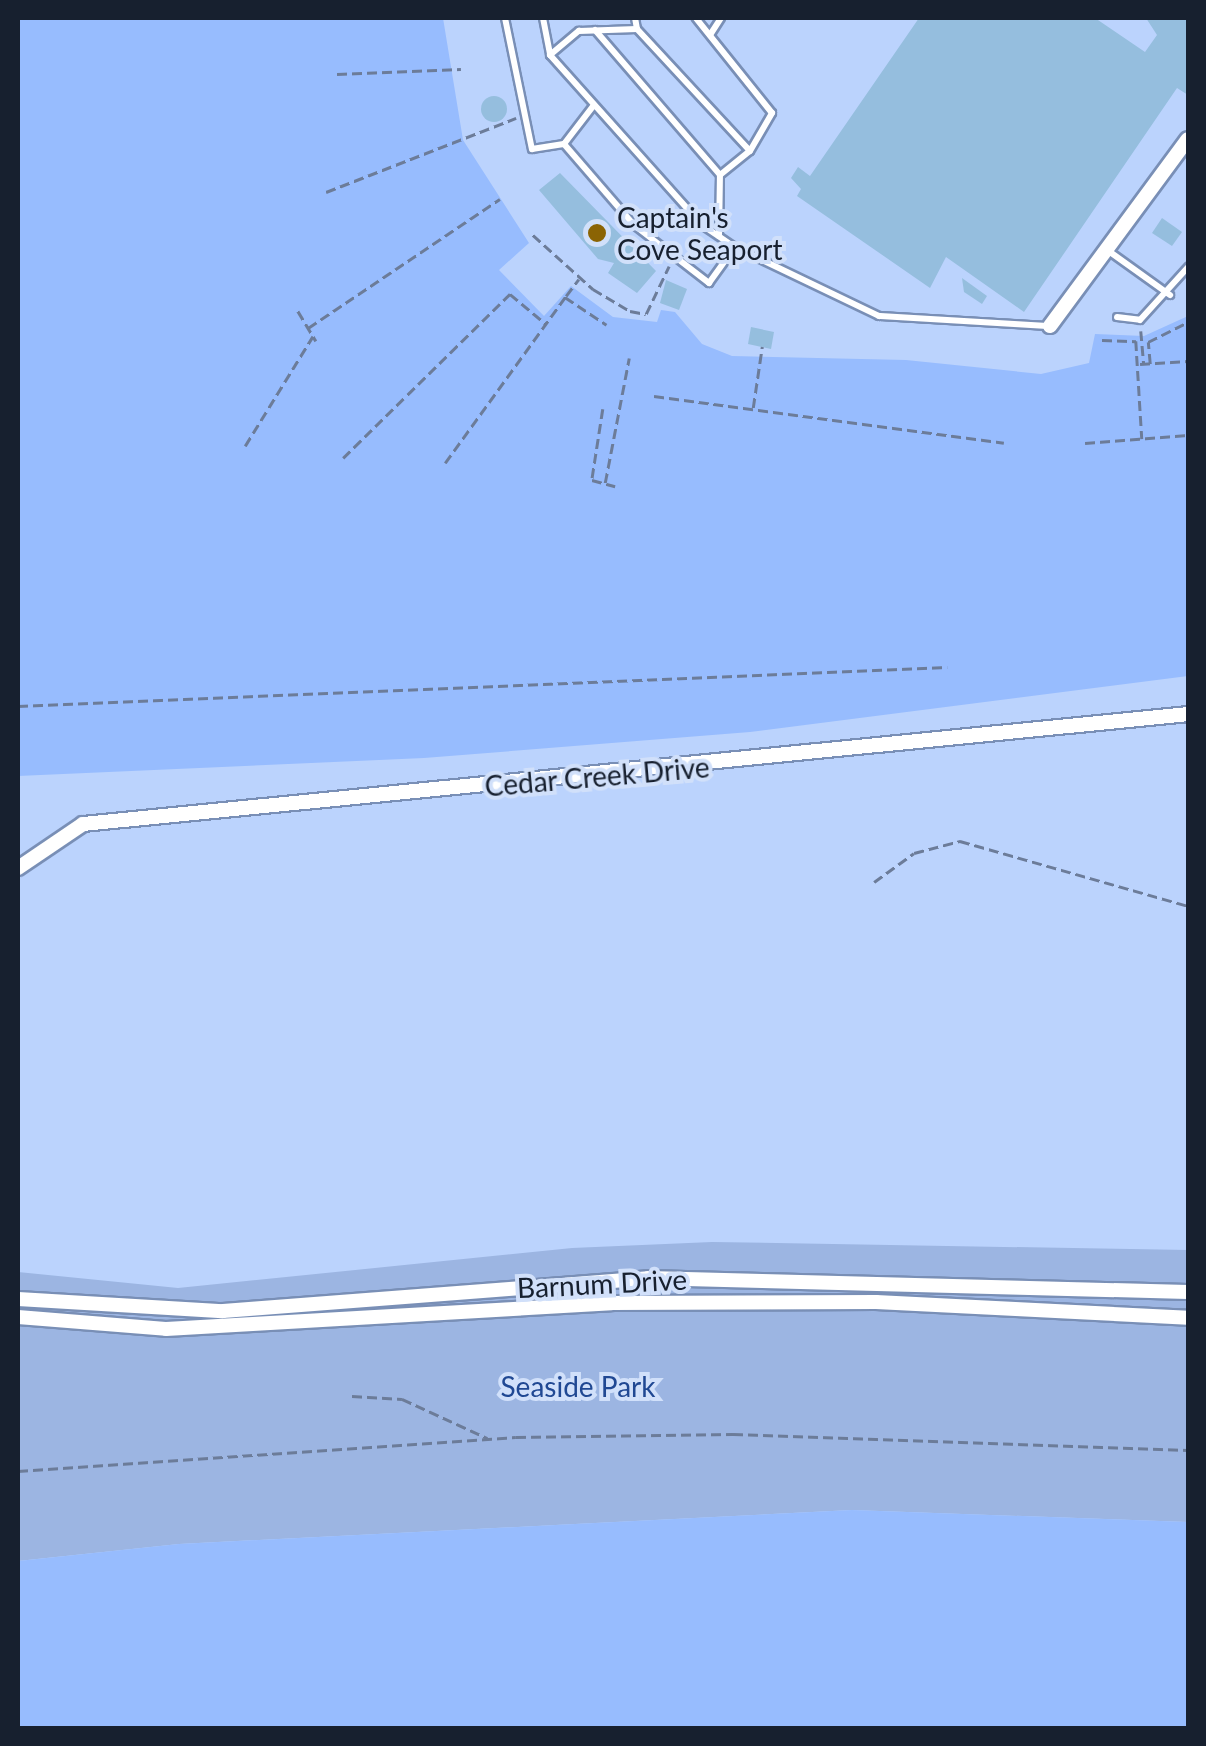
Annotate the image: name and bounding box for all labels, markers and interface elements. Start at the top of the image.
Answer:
place label: Captain's Cove Seaport [617,200,783,266]
marker: Captain's Cove Seaport [586,222,608,244]
street label: Cedar Creek Drive [483,749,711,803]
street label: Barnum Drive [516,1262,688,1304]
park label: Seaside Park [501,1369,655,1403]

